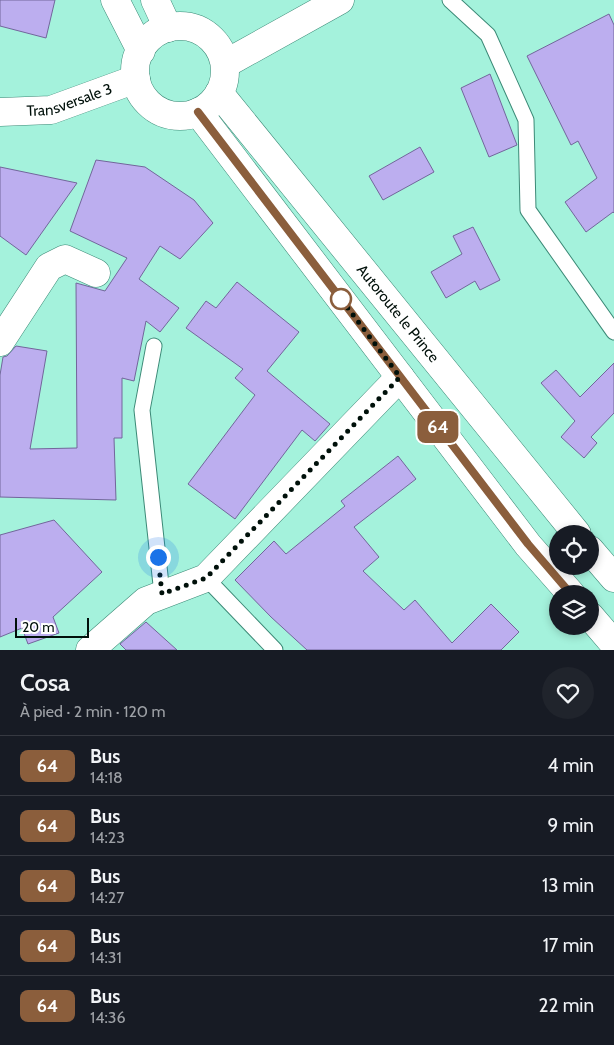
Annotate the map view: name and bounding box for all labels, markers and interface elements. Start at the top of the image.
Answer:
street label: Transversale 3 [26,79,115,120]
street label: Autoroute le Prince [353,261,443,366]
unlabelled marker [330,288,352,310]
line badge: 64 [416,411,460,443]
text: 64 [427,416,449,438]
map controls [549,525,599,635]
button: locate [549,525,599,575]
your location [146,545,171,570]
button: layers [549,585,599,635]
scale bar [15,615,89,638]
text: 20 m [22,618,55,636]
button: heart [542,667,594,719]
text: Cosa [20,668,70,697]
text: À pied · 2 min · 120 m [20,702,166,721]
text: Bus [90,745,120,768]
text: 4 min [547,754,594,777]
text: 64 [37,755,58,777]
text: 14:18 [90,768,123,787]
text: Bus [90,805,120,828]
text: 9 min [548,814,594,837]
text: 64 [37,815,58,837]
text: 14:23 [90,828,125,847]
text: Bus [90,865,120,888]
text: 13 min [542,874,594,897]
text: 64 [37,875,58,897]
text: 14:27 [90,888,124,907]
text: Bus [90,925,120,948]
text: 17 min [543,934,594,957]
text: 64 [37,935,58,957]
text: 14:31 [90,948,122,967]
text: Bus [90,985,120,1008]
text: 22 min [539,994,594,1017]
text: 64 [37,995,58,1017]
text: 14:36 [90,1008,126,1027]

